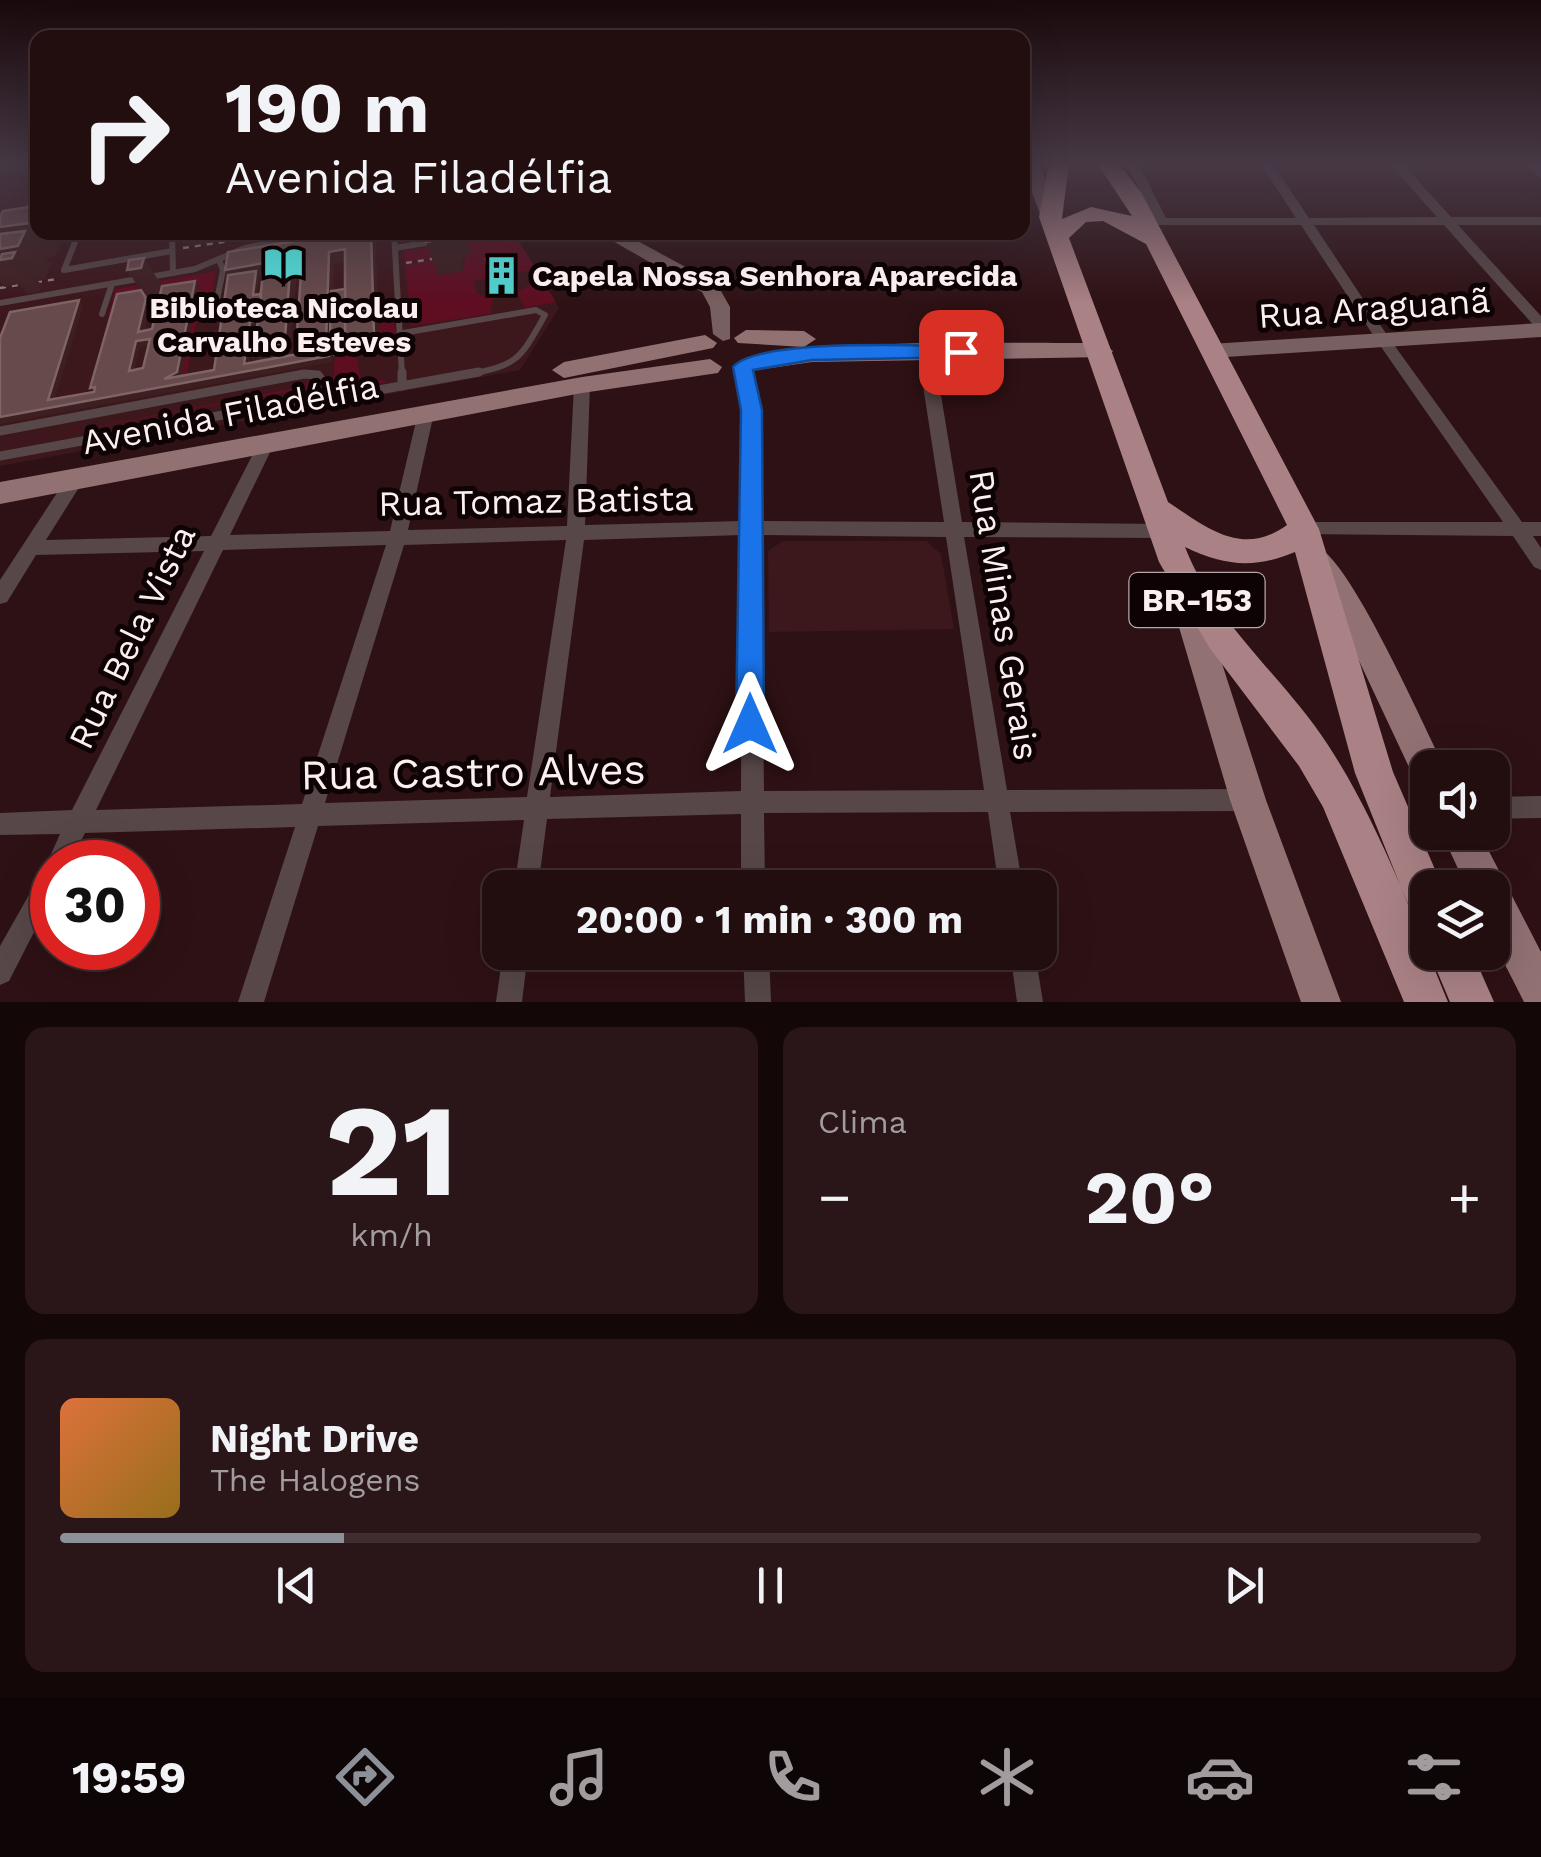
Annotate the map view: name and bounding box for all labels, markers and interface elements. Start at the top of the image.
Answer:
text: 190 m [225,67,429,149]
icon: right [60,70,190,200]
text: Avenida Filadélfia [225,151,612,204]
library icon: Biblioteca Nicolau Carvalho Esteves [263,242,305,284]
building icon: Capela Nossa Senhora Aparecida [481,254,523,296]
place label: Capela Nossa Senhora Aparecida [532,258,1018,293]
street label: Rua Araguanã [1257,279,1491,337]
place label: Biblioteca Nicolau Carvalho Esteves [149,290,419,359]
pin [919,310,1004,395]
icon: arrive [934,325,989,380]
street label: Avenida Filadélfia [78,365,382,463]
street label: Rua Minas Gerais [960,467,1048,763]
street label: Rua Tomaz Batista [378,477,694,525]
street label: Rua Bela Vista [60,518,204,756]
road number: BR-153 [1130,573,1264,627]
position arrow [698,672,802,776]
street label: Rua Castro Alves [300,744,646,800]
map controls [1410,750,1510,970]
button: sound [1410,750,1510,850]
speed limit sign: 30 [30,840,160,970]
button: layers [1410,870,1510,970]
text: 20:00 · 1 min · 300 m [576,898,963,942]
text: 21 [325,1074,458,1227]
text: Clima [818,1103,907,1141]
text: 20° [1084,1153,1215,1241]
text: − [818,1165,851,1229]
text: + [1448,1165,1481,1229]
text: km/h [350,1216,433,1254]
text: Night Drive [210,1417,419,1461]
text: The Halogens [210,1461,420,1499]
icon: previous [269,1558,324,1613]
icon: pause [743,1558,798,1613]
icon: next [1217,1558,1272,1613]
icon: directions [330,1742,400,1812]
icon: music [544,1742,614,1812]
icon: phone [758,1742,828,1812]
icon: climate [972,1742,1042,1812]
icon: car [1185,1742,1255,1812]
icon: filters [1399,1742,1469,1812]
text: 19:59 [72,1751,187,1804]

